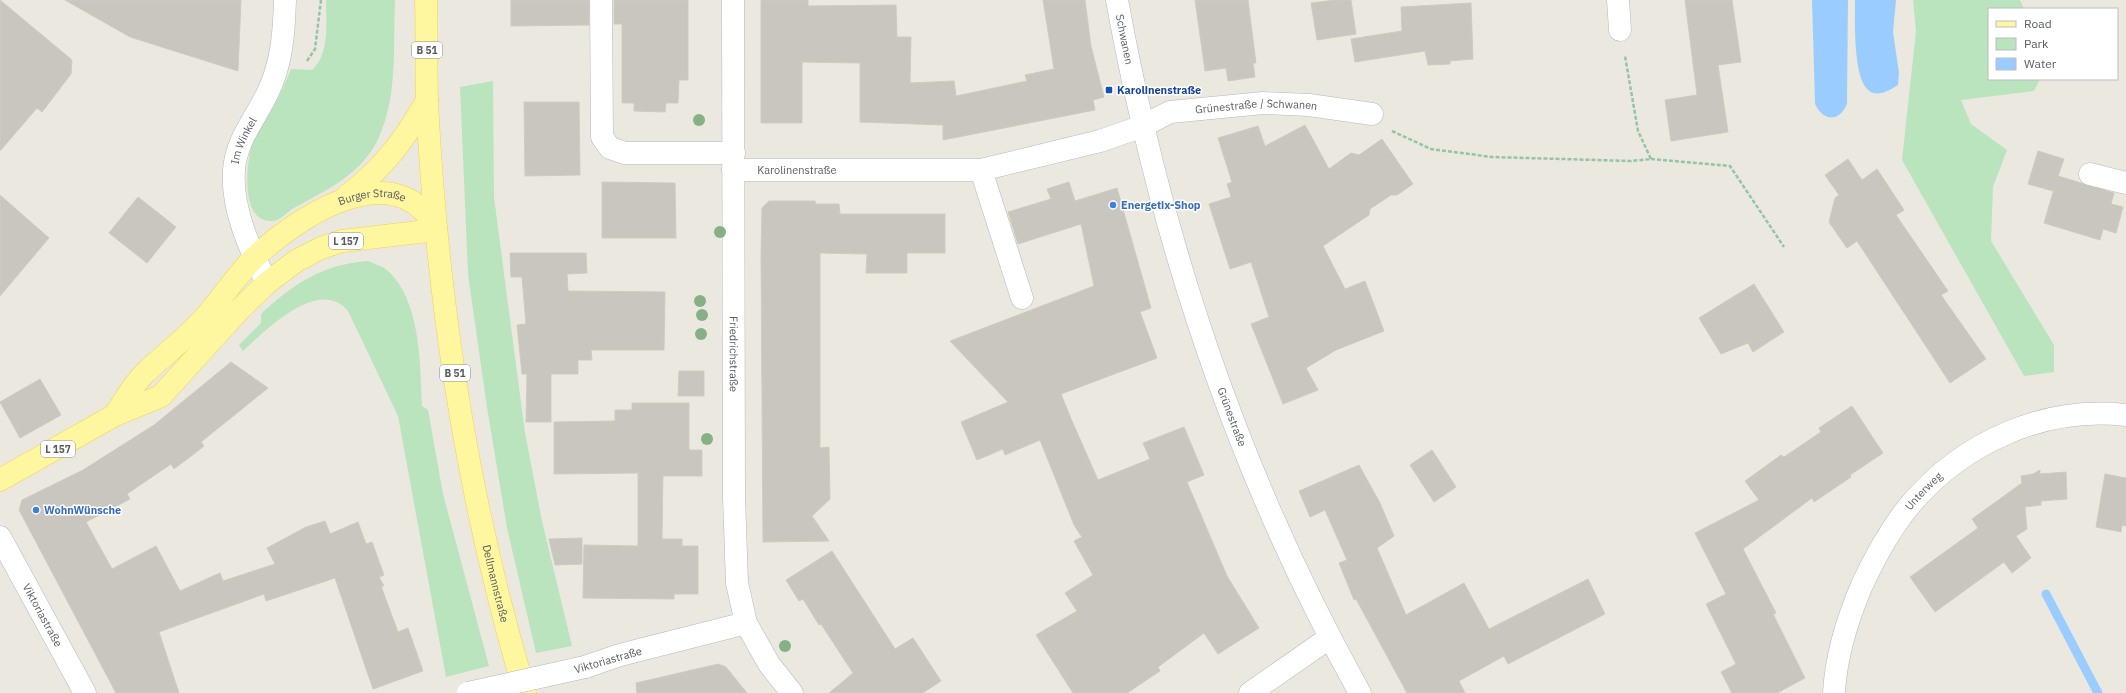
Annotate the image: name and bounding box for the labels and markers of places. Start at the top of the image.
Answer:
place label: Karolinenstraße [1117,83,1201,97]
marker: Karolinenstraße [1104,85,1114,95]
place label: Energetix-Shop [1121,198,1201,212]
marker: Energetix-Shop [1108,200,1118,210]
place label: WohnWünsche [44,503,121,517]
marker: WohnWünsche [31,505,41,515]

